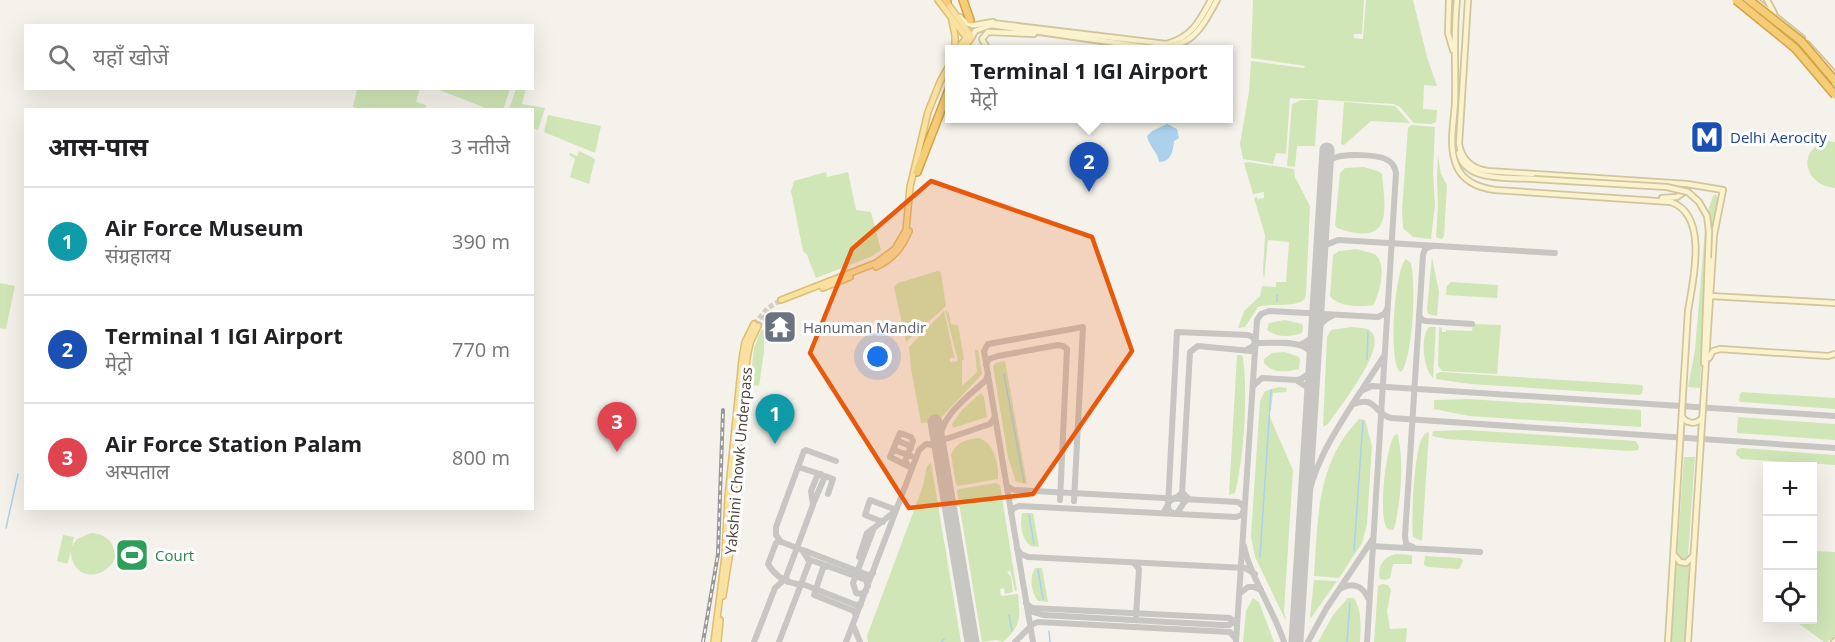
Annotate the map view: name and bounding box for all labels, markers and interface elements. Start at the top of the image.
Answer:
search box [24,24,534,90]
icon: search [45,41,78,74]
text: यहाँ खोजें [93,41,169,71]
popup [945,45,1233,123]
text: Terminal 1 IGI Airport [970,55,1208,85]
text: मेट्रो [970,85,997,112]
metro station icon: Delhi Aerocity [1689,119,1725,155]
place label: Delhi Aerocity [1730,127,1827,147]
text: आस-पास [48,128,148,164]
text: 3 नतीजे [451,133,510,160]
pin: 2 [1070,142,1108,192]
text: Air Force Museum [105,212,304,242]
text: 1 [62,228,73,255]
text: 390 m [452,228,510,255]
text: संग्रहालय [105,242,171,269]
temple icon: Hanuman Mandir [762,309,798,345]
place label: Hanuman Mandir [803,317,926,337]
text: Terminal 1 IGI Airport [105,320,343,350]
text: 2 [62,336,73,363]
text: 770 m [452,336,510,363]
your location [863,342,892,371]
text: मेट्रो [105,350,132,377]
street label: Yakshini Chowk Underpass [720,366,756,556]
pin: 1 [756,394,794,444]
pin: 3 [598,402,636,452]
text: Air Force Station Palam [105,428,362,458]
text: 3 [62,444,73,471]
text: 800 m [452,444,510,471]
text: अस्पताल [105,458,170,485]
map controls [1763,462,1817,624]
button: + [1763,462,1817,516]
button: − [1763,516,1817,570]
sports icon: Court [114,537,150,573]
place label: Court [155,545,194,565]
button: locate [1763,570,1817,624]

